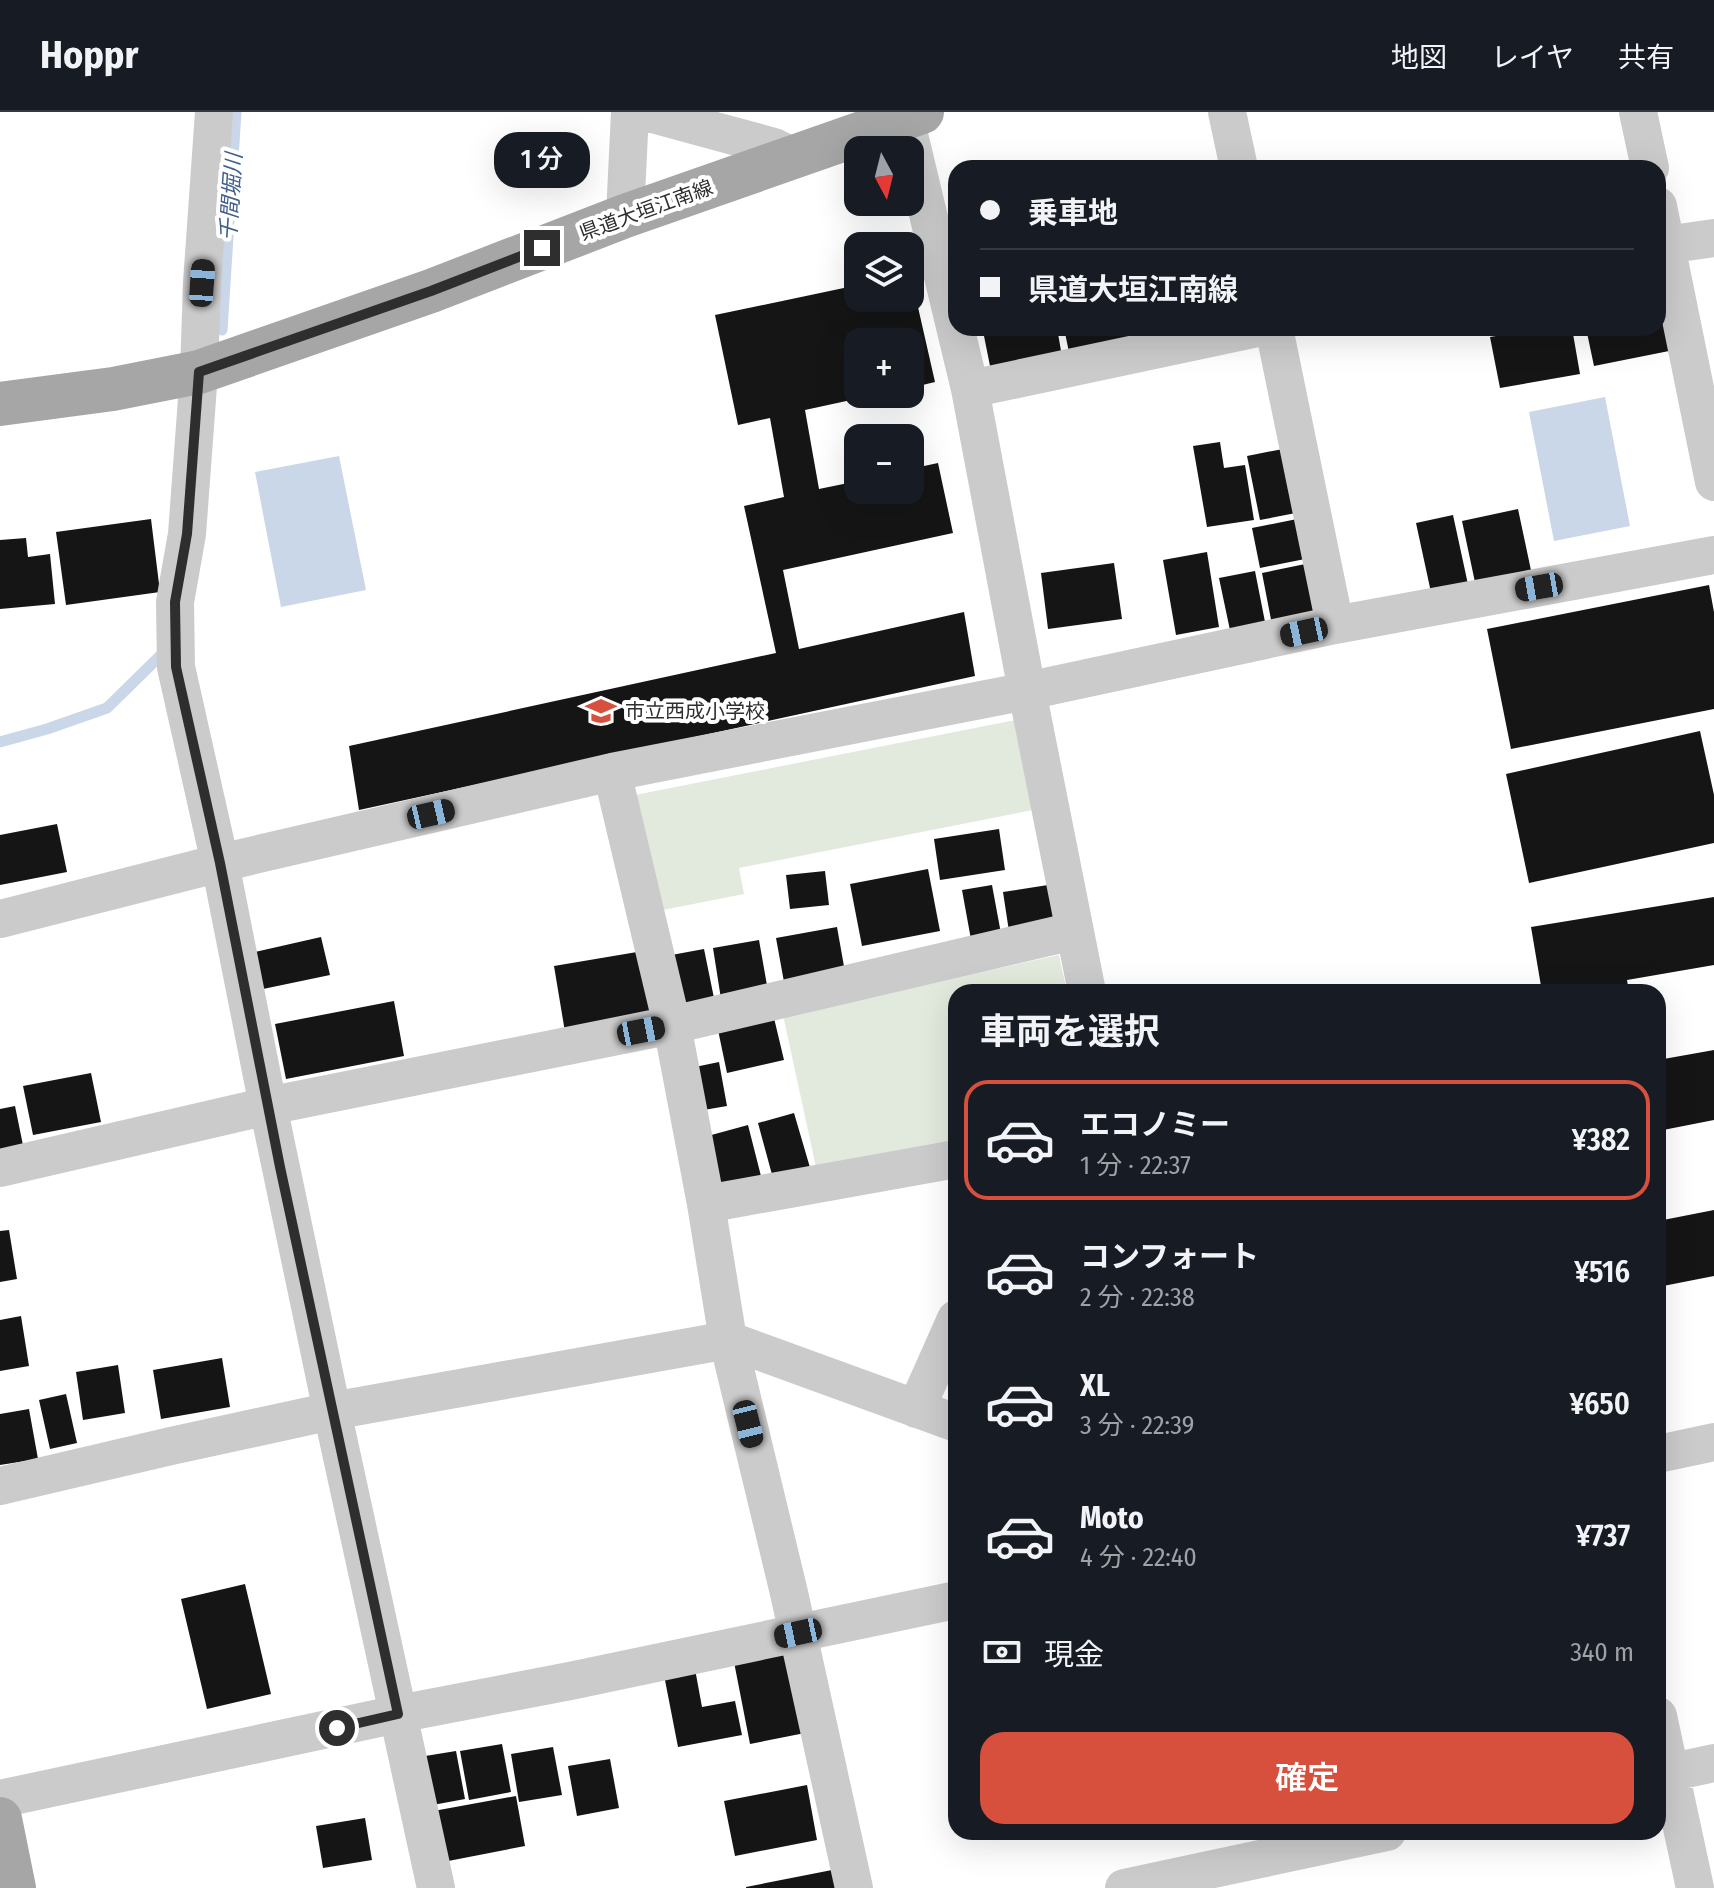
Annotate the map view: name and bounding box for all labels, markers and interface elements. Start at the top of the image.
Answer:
text: Hoppr [40,32,138,78]
text: 地図 [1391,41,1447,74]
text: レイヤ [1491,41,1574,74]
text: 共有 [1618,41,1674,74]
callout: 1 分 [494,132,590,188]
north arrow [844,136,924,216]
map controls [844,136,924,504]
text: 1 分 [521,144,563,175]
water label: 千間堀川 [214,150,248,242]
street label: 県道大垣江南線 [576,175,716,245]
text: 乗車地 [1028,195,1118,231]
route end [524,230,560,266]
button: layers [844,232,924,312]
car [188,258,216,308]
text: 県道大垣江南線 [1028,272,1238,308]
button: + [844,328,924,408]
button: − [844,424,924,504]
car [1513,571,1565,603]
car [1278,615,1330,649]
school or university icon: 市立西成小学校 [584,694,618,728]
place label: 市立西成小学校 [625,699,765,723]
car [405,797,457,831]
text: 車両を選択 [980,1010,1160,1054]
car [615,1015,667,1047]
icon: car [984,1104,1056,1176]
text: エコノミー [1080,1107,1230,1143]
text: ¥382 [1572,1122,1630,1158]
text: 1 分 · 22:37 [1080,1150,1191,1181]
icon: car [984,1236,1056,1308]
text: コンフォート [1080,1239,1259,1275]
text: ¥516 [1574,1254,1630,1290]
text: 2 分 · 22:38 [1080,1282,1195,1313]
icon: car [984,1368,1056,1440]
text: XL [1080,1368,1110,1404]
text: ¥650 [1570,1386,1630,1422]
car [731,1398,765,1450]
text: 3 分 · 22:39 [1080,1410,1194,1441]
icon: car [984,1500,1056,1572]
text: Moto [1080,1500,1144,1536]
text: ¥737 [1576,1518,1630,1554]
text: 4 分 · 22:40 [1080,1542,1197,1573]
car [772,1616,824,1650]
icon: cash [980,1630,1024,1674]
text: 現金 [1044,1637,1104,1673]
text: 340 m [1570,1637,1634,1668]
route start [319,1710,355,1746]
button: 確定 [980,1732,1634,1824]

